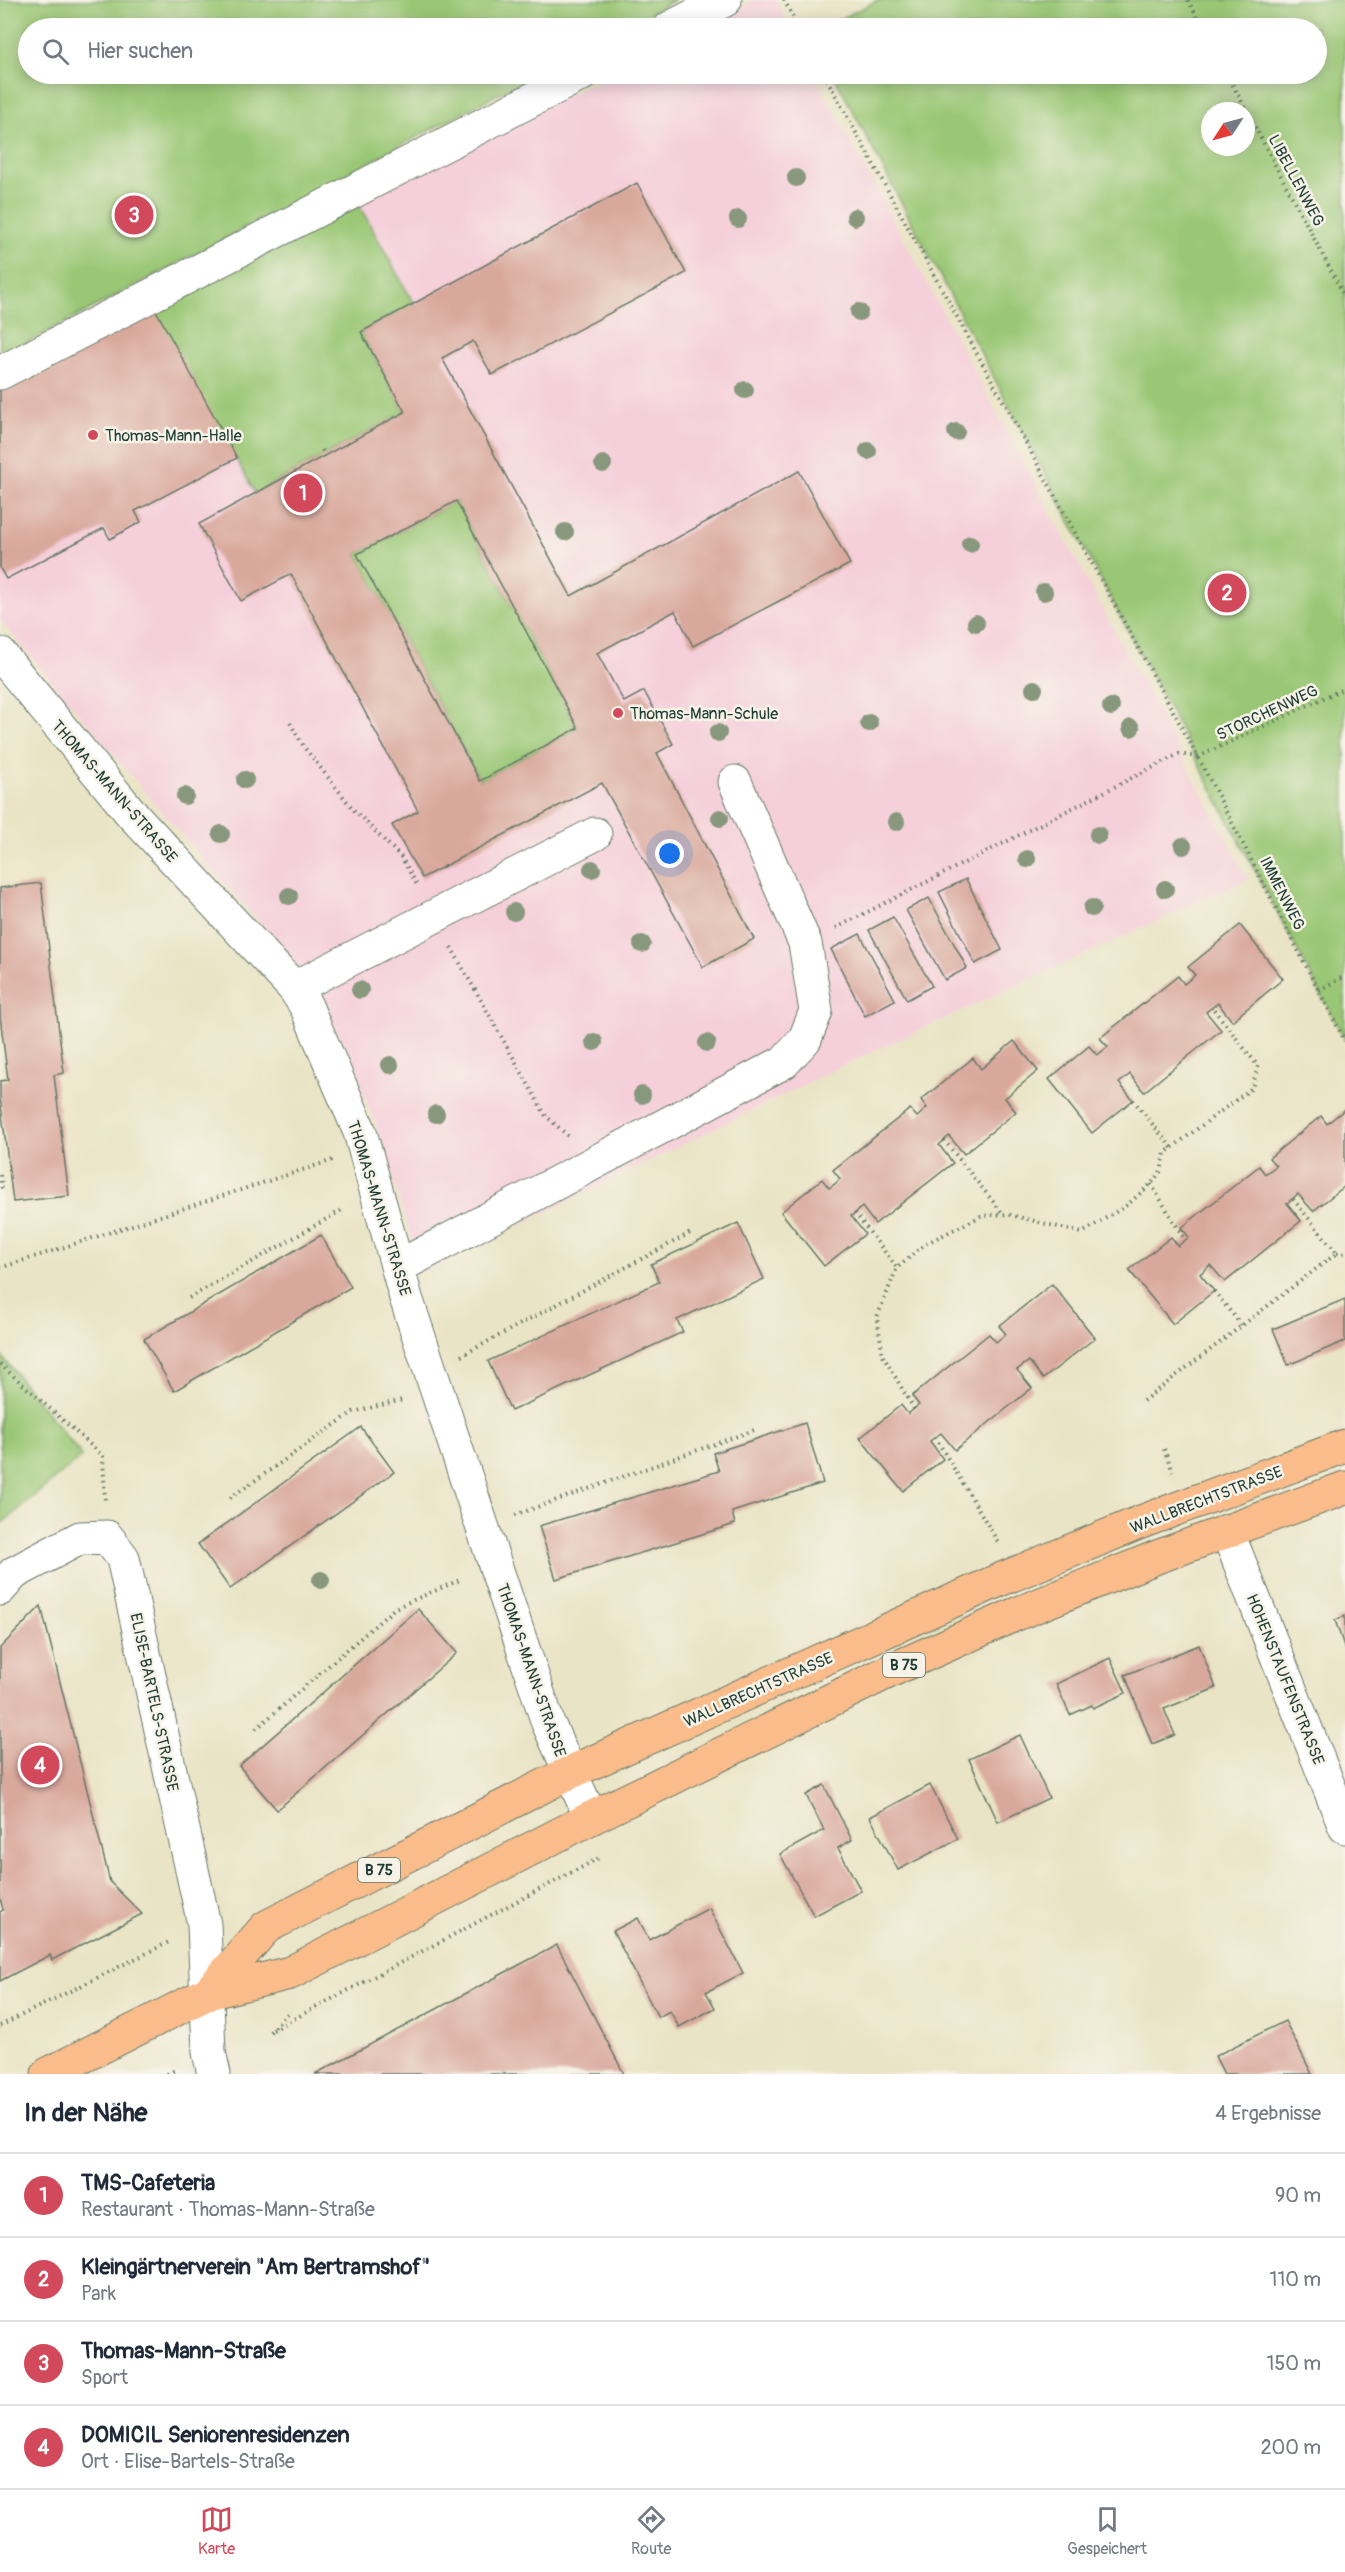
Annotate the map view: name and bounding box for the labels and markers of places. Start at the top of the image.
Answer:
pin: 3 [114,192,154,238]
place label: Thomas-Mann-Halle [105,426,242,446]
marker: Thomas-Mann-Halle [86,428,100,442]
pin: 1 [284,470,322,516]
pin: 2 [1208,570,1246,616]
place label: Thomas-Mann-Schule [630,704,778,724]
marker: Thomas-Mann-Schule [611,706,625,720]
pin: 4 [20,1742,60,1788]

